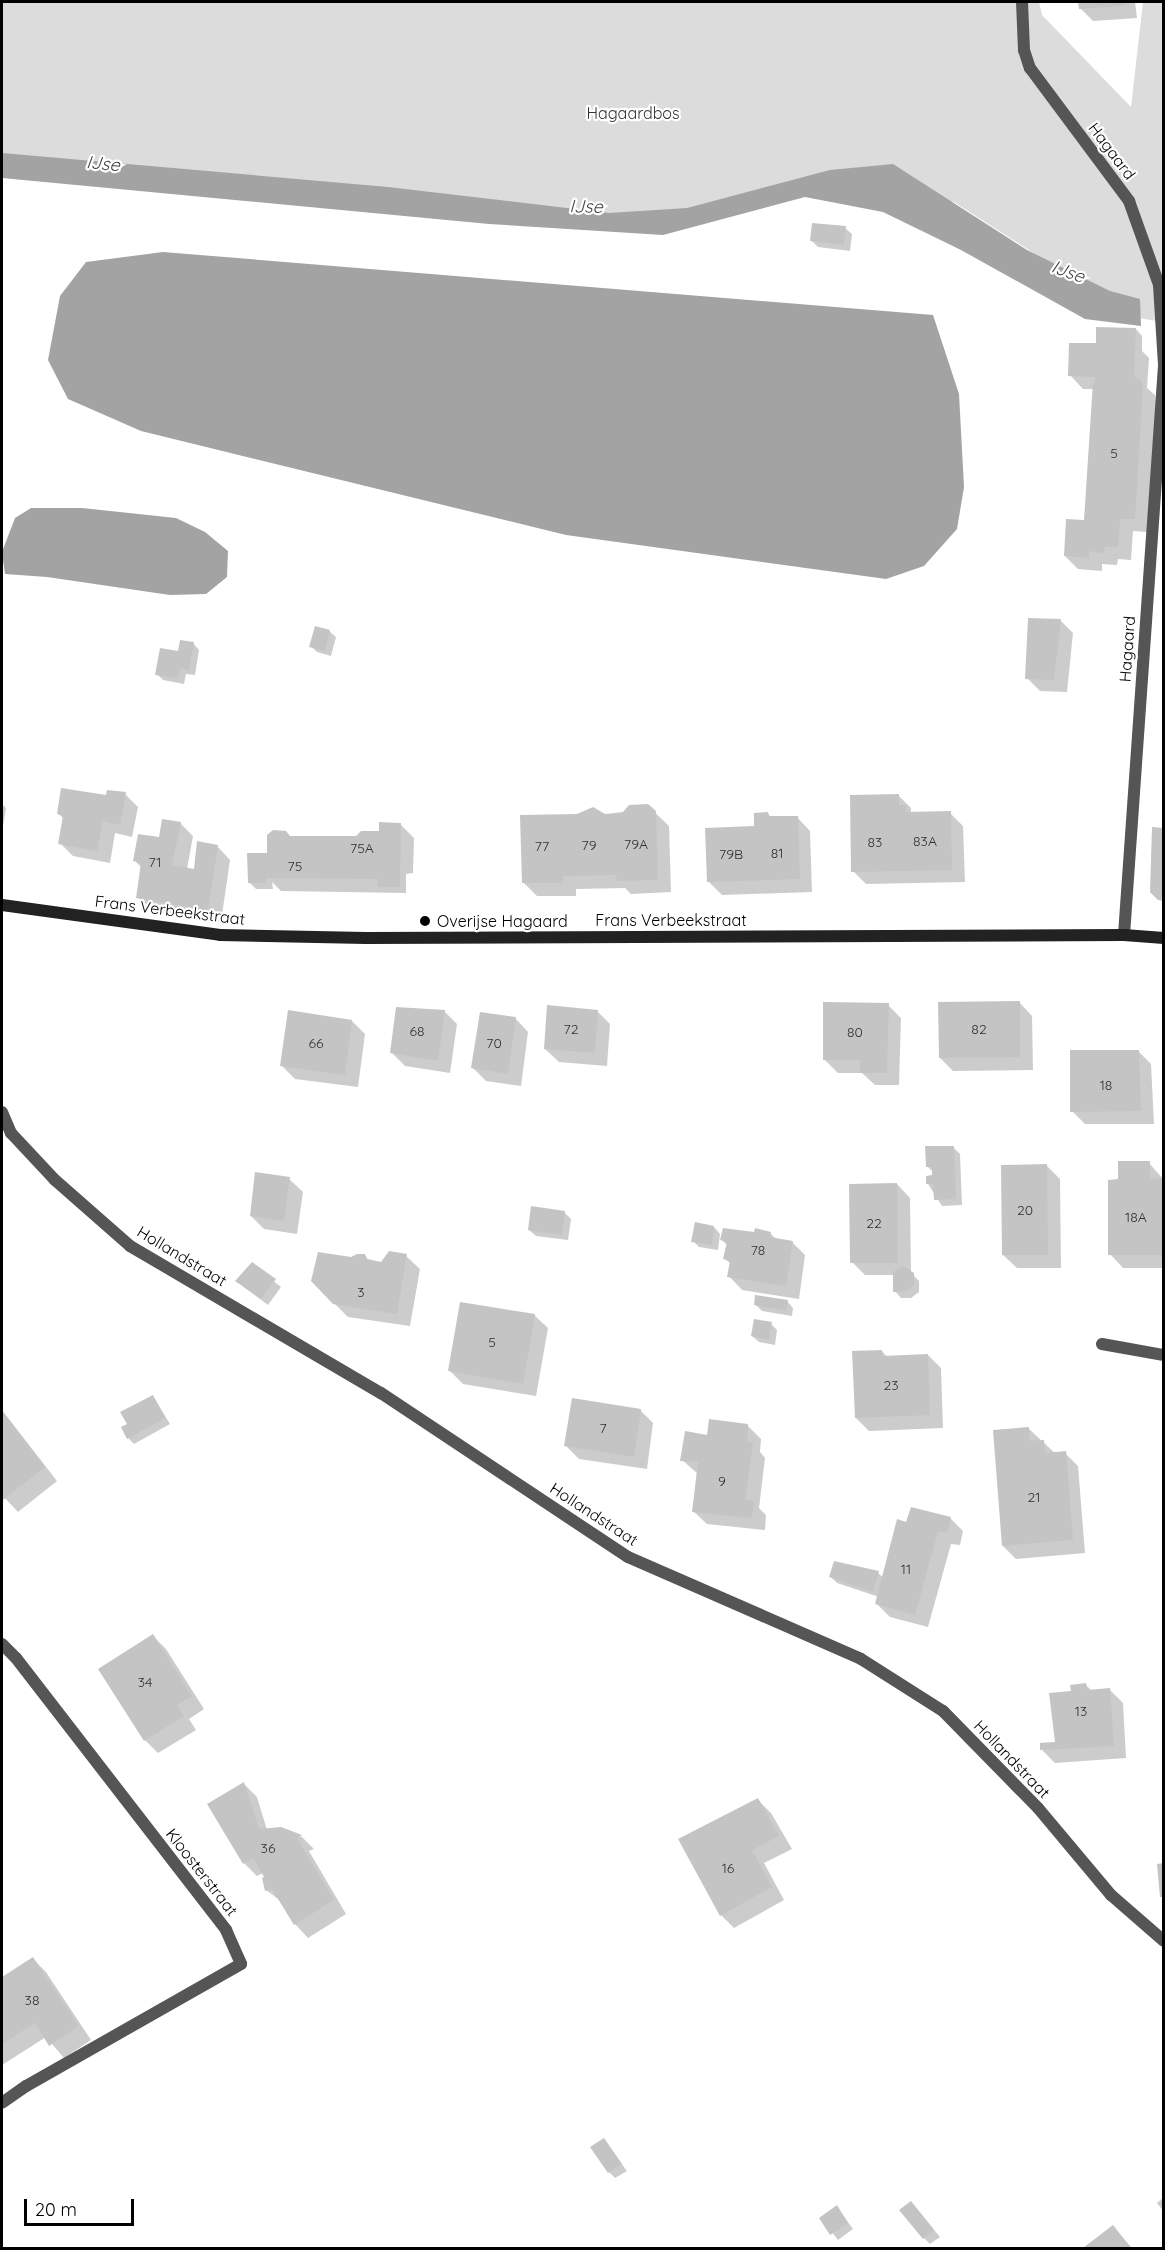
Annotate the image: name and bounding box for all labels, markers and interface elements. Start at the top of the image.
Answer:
park label: Hagaardbos [586,103,680,123]
street label: Hagaard [1084,119,1140,183]
water label: IJse [85,152,121,176]
water label: IJse [569,196,603,218]
water label: IJse [1049,256,1087,288]
house number: 5 [1110,445,1118,461]
street label: Hagaard [1115,615,1139,683]
house number: 83A [913,833,937,849]
house number: 83 [868,834,882,850]
house number: 79A [624,836,648,852]
house number: 79 [582,837,596,853]
house number: 77 [535,838,549,854]
house number: 75A [350,840,374,856]
house number: 81 [771,845,783,861]
house number: 79B [719,846,743,862]
house number: 71 [148,854,162,870]
house number: 75 [288,858,302,874]
street label: Frans Verbeekstraat [94,891,246,929]
street label: Frans Verbeekstraat [595,910,747,930]
place label: Overijse Hagaard [437,911,568,931]
marker: Overijse Hagaard [418,914,432,928]
house number: 72 [564,1021,578,1037]
house number: 82 [971,1021,987,1037]
house number: 68 [409,1023,425,1039]
house number: 80 [847,1024,863,1040]
house number: 66 [308,1035,324,1051]
house number: 70 [486,1035,502,1051]
house number: 18 [1100,1077,1112,1093]
house number: 20 [1017,1202,1033,1218]
house number: 18A [1125,1209,1147,1225]
house number: 22 [866,1215,882,1231]
street label: Hollandstraat [134,1222,230,1290]
house number: 78 [751,1242,765,1258]
house number: 3 [357,1284,365,1300]
house number: 5 [488,1334,496,1350]
house number: 23 [883,1377,899,1393]
house number: 7 [599,1420,607,1436]
house number: 9 [718,1473,726,1489]
street label: Hollandstraat [546,1478,642,1550]
house number: 21 [1028,1489,1040,1505]
house number: 11 [901,1561,911,1577]
house number: 34 [138,1674,152,1690]
house number: 13 [1075,1703,1087,1719]
street label: Hollandstraat [970,1716,1054,1802]
street label: Kloosterstraat [162,1824,242,1920]
house number: 36 [261,1840,275,1856]
house number: 16 [722,1860,734,1876]
house number: 38 [25,1992,39,2008]
scale bar [27,2187,136,2225]
text: 20 m [35,2198,77,2221]

